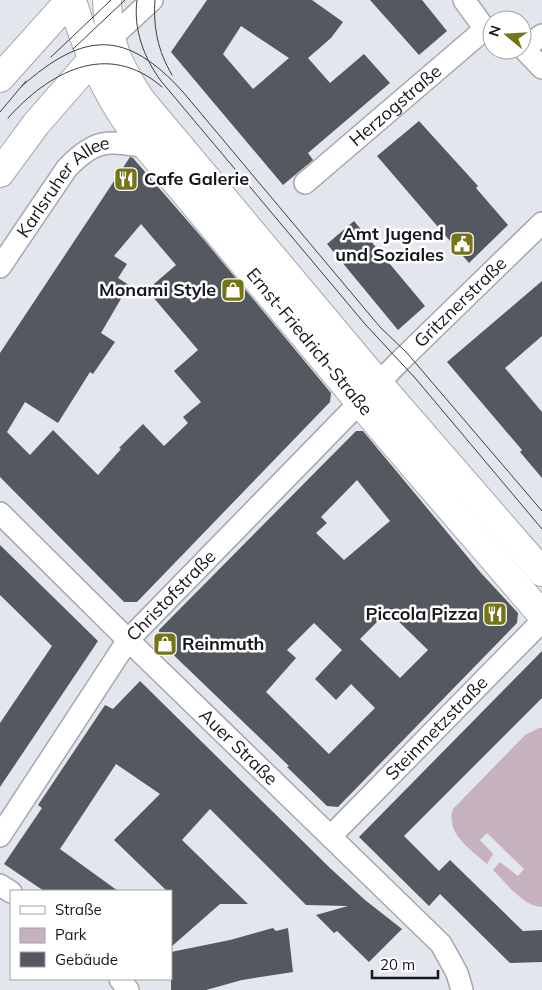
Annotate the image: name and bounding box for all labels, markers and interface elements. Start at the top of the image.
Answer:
north arrow [482,10,532,60]
text: N [484,23,505,39]
street label: Herzogstraße [344,59,446,151]
street label: Karlsruher Allee [11,131,111,242]
restaurant icon: Cafe Galerie [113,166,139,192]
place label: Cafe Galerie [144,167,249,190]
place label: Amt Jugend und Soziales [335,222,444,266]
public building icon: Amt Jugend und Soziales [449,231,475,257]
street label: Gritznerstraße [409,252,511,352]
street label: Ernst-Friedrich-Straße [242,263,378,420]
shop icon: Monami Style [220,277,246,303]
place label: Monami Style [99,278,216,301]
street label: Christofstraße [121,545,220,646]
restaurant icon: Piccola Pizza [482,601,508,627]
place label: Piccola Pizza [365,602,478,625]
shop icon: Reinmuth [152,631,178,657]
place label: Reinmuth [182,632,264,655]
street label: Steinmetzstraße [380,671,493,785]
street label: Auer Straße [194,703,283,790]
legend [10,890,172,980]
text: Straße [55,900,102,919]
text: Park [55,925,87,944]
scale bar [372,948,438,980]
text: Gebäude [55,950,118,969]
text: 20 m [380,955,415,974]

